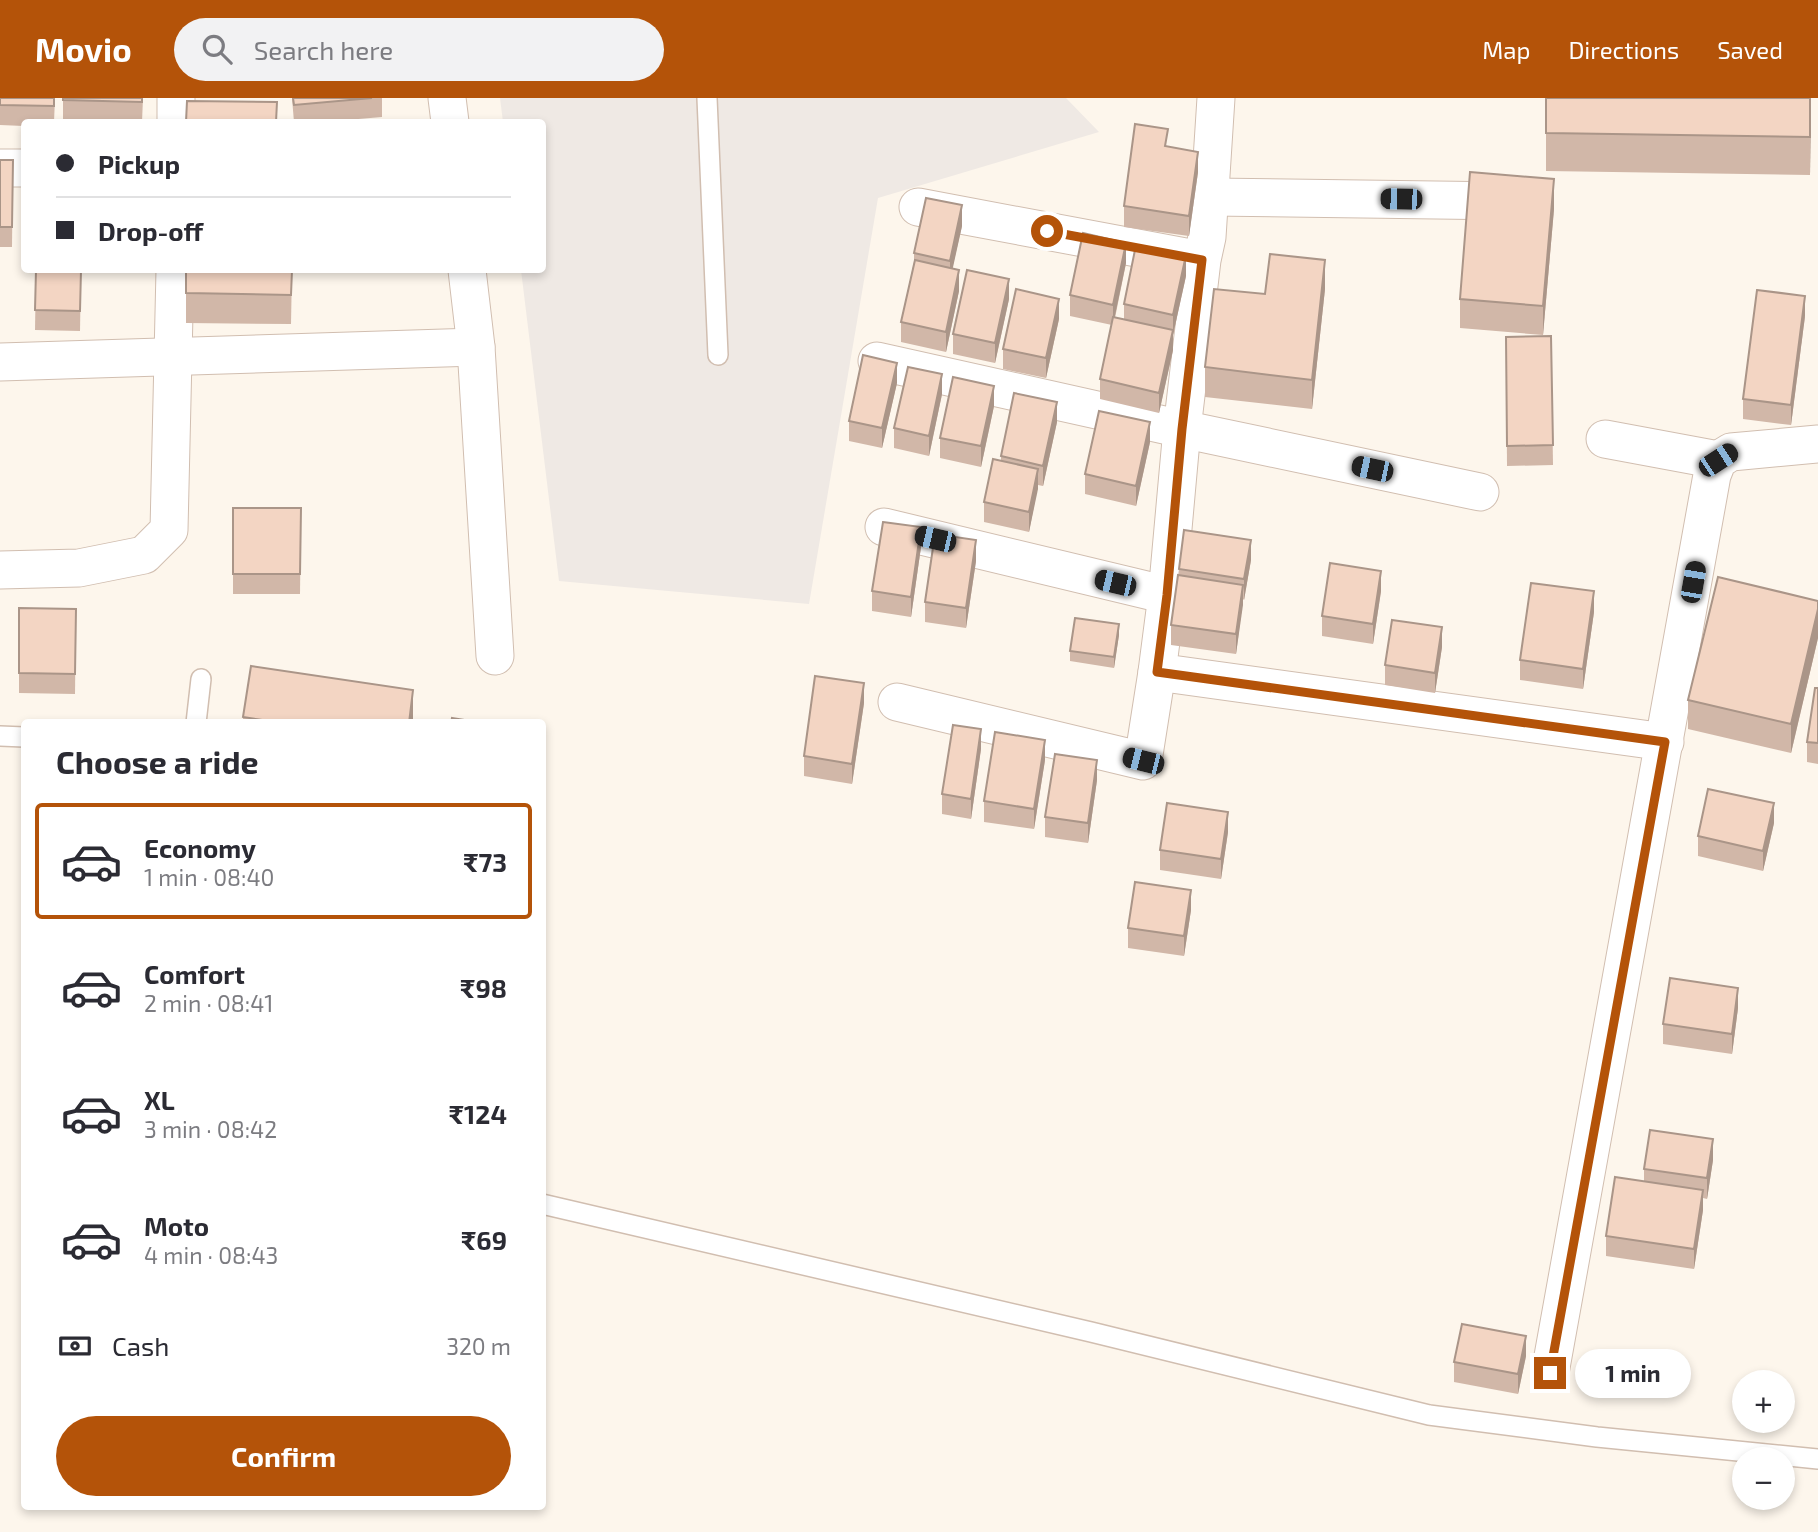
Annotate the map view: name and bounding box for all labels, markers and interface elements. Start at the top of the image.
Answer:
search box [174,18,664,81]
text: Movio [35,29,132,69]
icon: search [198,30,236,68]
text: Search here [254,34,393,65]
text: Map [1482,35,1530,64]
text: Directions [1568,35,1679,64]
text: Saved [1717,35,1783,64]
text: Pickup [98,148,180,179]
car [1380,188,1423,210]
text: Drop-off [98,215,203,246]
route start [1031,215,1063,247]
car [1695,440,1742,480]
car [1350,454,1395,484]
car [913,524,958,554]
car [1680,559,1707,605]
car [1093,568,1138,598]
text: Choose a ride [56,742,259,780]
car [1121,746,1166,776]
icon: car [60,830,123,893]
text: Economy [144,832,256,863]
text: ₹73 [463,846,507,877]
text: 1 min · 08:40 [144,863,274,891]
icon: car [60,956,123,1019]
text: Comfort [144,958,245,989]
text: ₹98 [460,972,507,1003]
text: 2 min · 08:41 [144,989,274,1017]
icon: car [60,1082,123,1145]
text: XL [144,1084,175,1115]
text: ₹124 [449,1098,507,1129]
text: 3 min · 08:42 [144,1115,277,1143]
icon: car [60,1208,123,1271]
text: Moto [144,1210,209,1241]
text: ₹69 [461,1224,507,1255]
text: 4 min · 08:43 [144,1241,278,1269]
icon: cash [56,1327,94,1365]
text: Cash [112,1330,169,1361]
text: 320 m [446,1332,511,1360]
callout: 1 min [1574,1348,1690,1398]
route end [1534,1357,1566,1389]
text: 1 min [1605,1359,1661,1387]
map controls [1732,1370,1795,1510]
button: + [1732,1370,1795,1433]
button: Confirm [56,1416,511,1496]
button: − [1732,1447,1795,1510]

